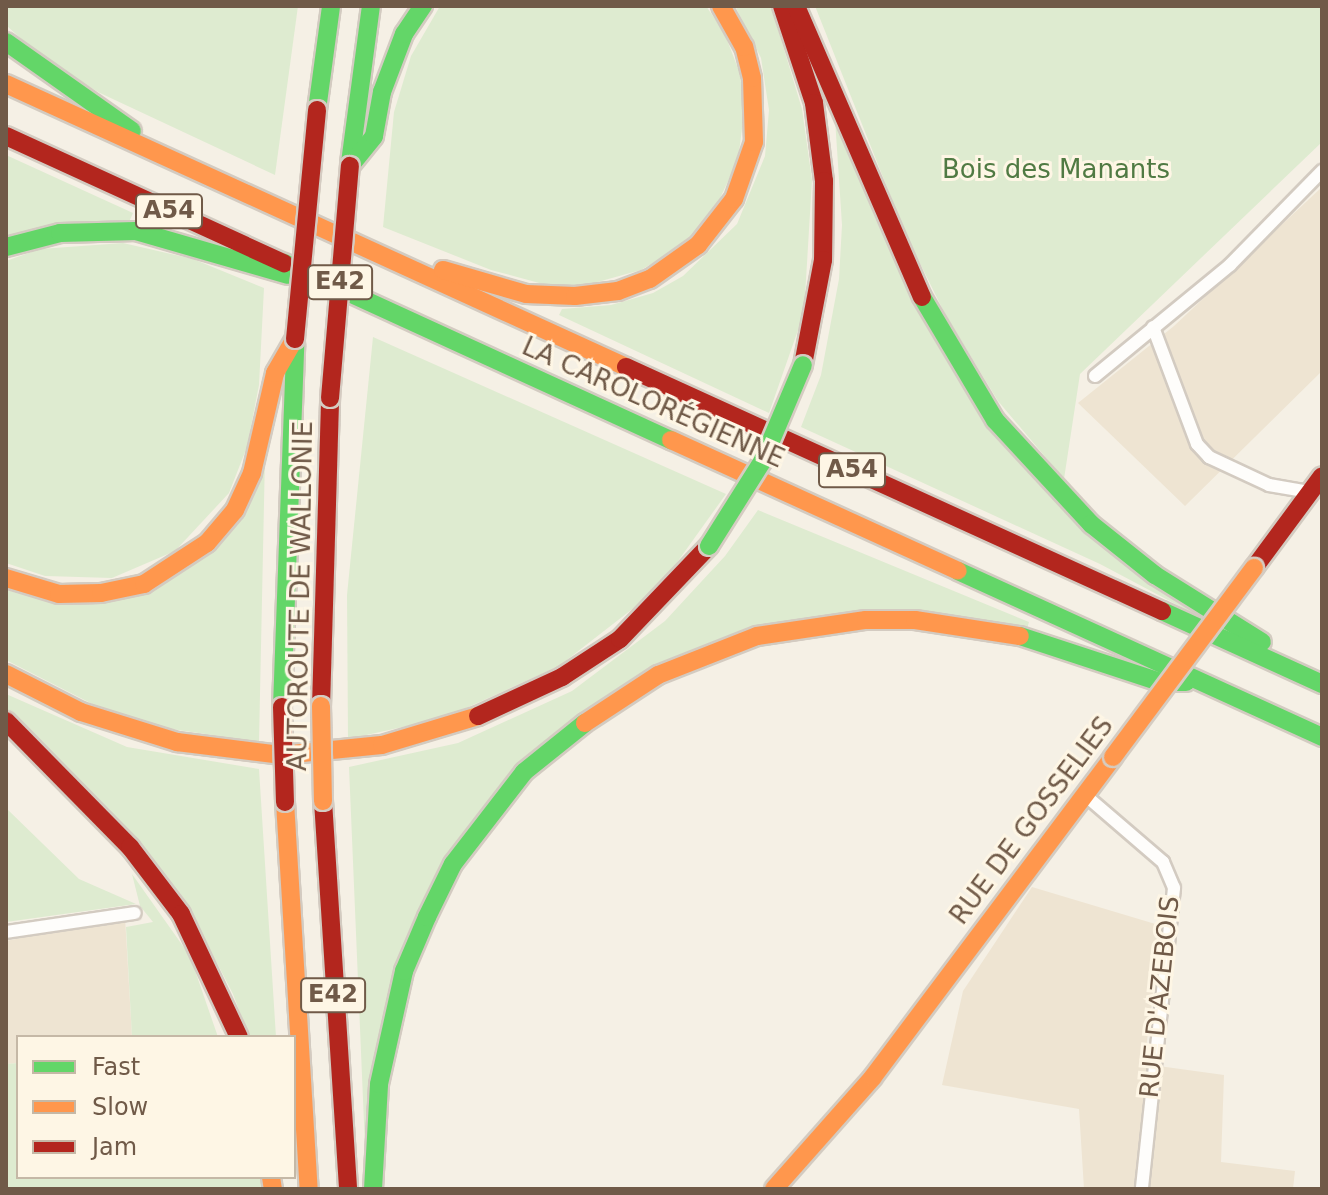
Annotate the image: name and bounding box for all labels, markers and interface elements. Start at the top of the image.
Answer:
park label: Bois des Manants [942,154,1170,186]
road number: A54 [135,191,203,231]
road number: E42 [306,262,374,302]
street label: LA CAROLORÉGIENNE [517,331,789,475]
street label: AUTOROUTE DE WALLONIE [282,421,320,771]
road number: A54 [818,450,886,490]
street label: RUE DE GOSSELIES [944,711,1120,931]
street label: RUE D'AZEBOIS [1134,894,1186,1100]
road number: E42 [299,975,367,1015]
legend [16,1035,296,1179]
text: Fast [92,1053,140,1081]
text: Slow [92,1093,148,1121]
text: Jam [92,1133,137,1161]

